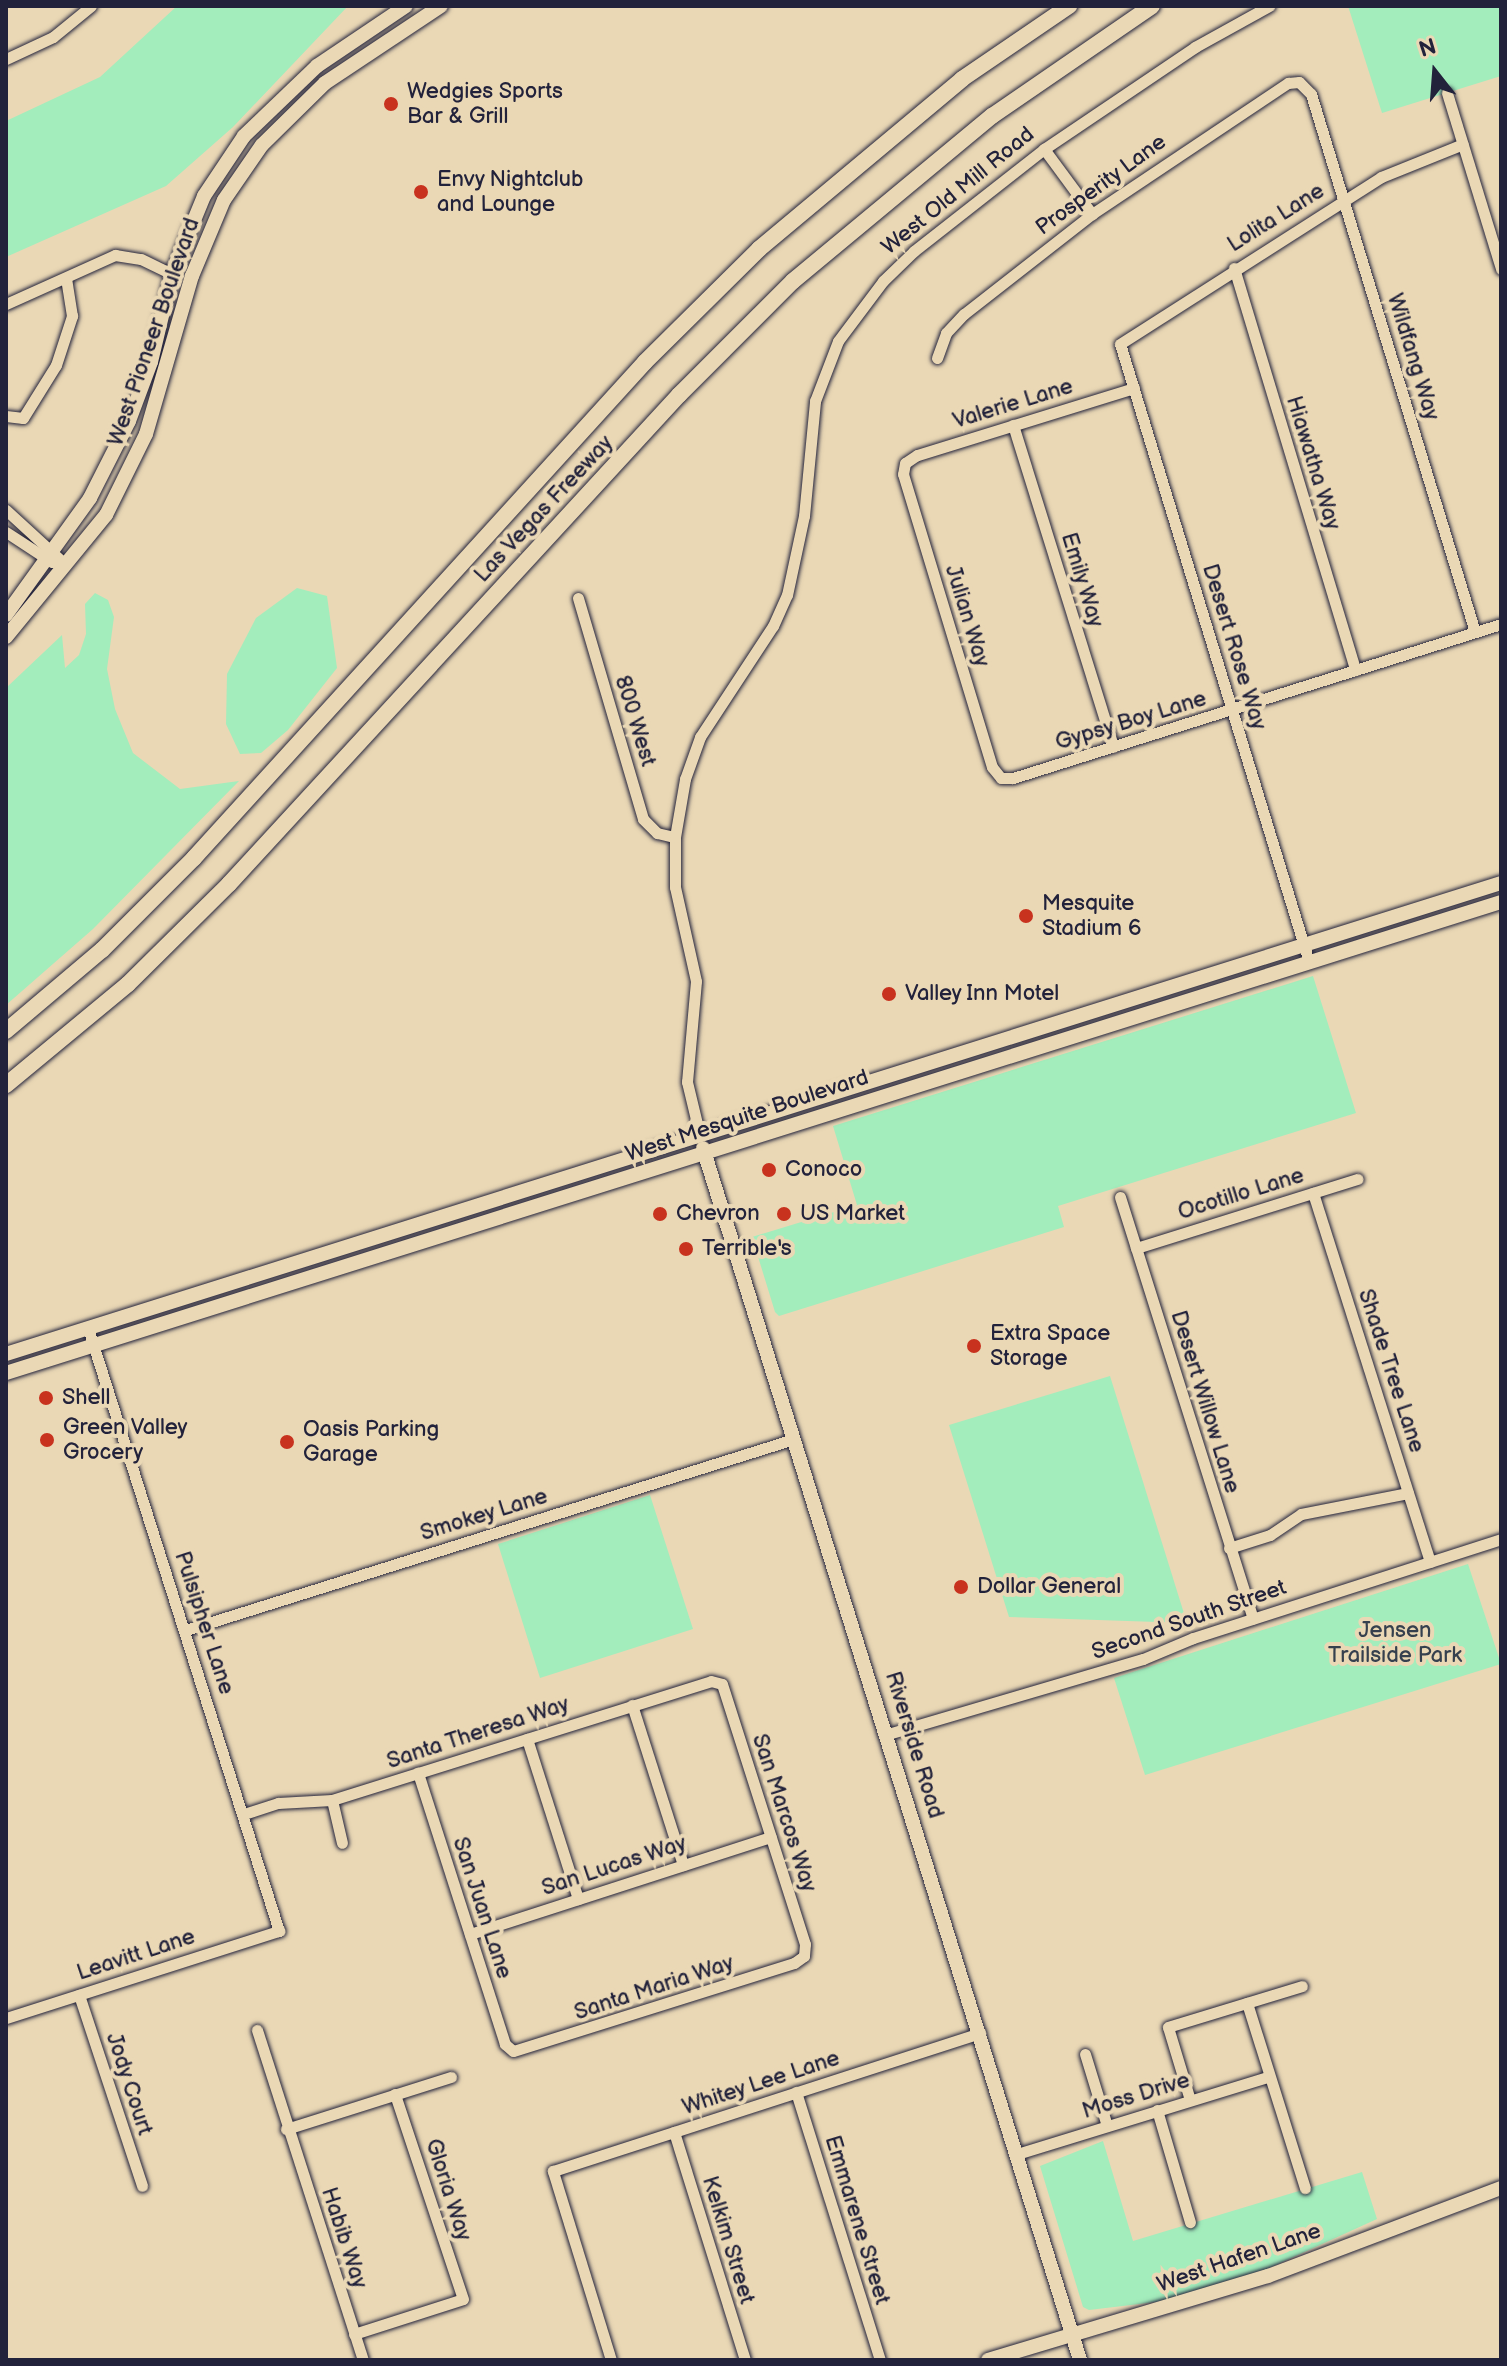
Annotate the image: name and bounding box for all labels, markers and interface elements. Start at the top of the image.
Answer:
north arrow [1395,32,1475,112]
text: N [1416,33,1440,64]
place label: Wedgies Sports Bar & Grill [407,78,563,130]
marker: Wedgies Sports Bar & Grill [382,95,400,113]
street label: West Old Mill Road [876,121,1040,261]
street label: Prosperity Lane [1030,128,1172,242]
place label: Envy Nightclub and Lounge [437,166,585,218]
street label: Lolita Lane [1223,178,1329,258]
marker: Envy Nightclub and Lounge [412,183,430,201]
street label: West Pioneer Boulevard [103,214,205,450]
street label: Wildfang Way [1381,290,1445,424]
street label: Valerie Lane [950,373,1076,435]
street label: Hiawatha Way [1280,393,1346,533]
street label: Las Vegas Freeway [469,430,619,588]
street label: Emily Way [1055,528,1109,632]
street label: Desert Rose Way [1196,561,1272,733]
street label: Julian Way [939,562,995,670]
street label: 800 West [609,672,661,770]
street label: Gypsy Boy Lane [1051,685,1211,757]
place label: Mesquite Stadium 6 [1042,890,1141,942]
marker: Mesquite Stadium 6 [1017,907,1035,925]
place label: Valley Inn Motel [905,981,1061,1007]
marker: Valley Inn Motel [880,985,898,1003]
street label: West Mesquite Boulevard [622,1064,872,1168]
place label: Conoco [785,1157,862,1183]
marker: Conoco [760,1161,778,1179]
street label: Ocotillo Lane [1175,1162,1307,1226]
place label: Chevron [676,1201,760,1227]
place label: US Market [800,1201,905,1227]
marker: Chevron [651,1205,669,1223]
marker: US Market [775,1205,793,1223]
place label: Terrible's [702,1236,792,1262]
marker: Terrible's [677,1240,695,1258]
street label: Shade Tree Lane [1352,1286,1430,1456]
street label: Desert Willow Lane [1165,1307,1245,1497]
place label: Extra Space Storage [990,1320,1111,1372]
marker: Extra Space Storage [965,1337,983,1355]
place label: Shell [62,1385,110,1411]
marker: Shell [37,1389,55,1407]
place label: Green Valley Grocery [63,1414,188,1466]
place label: Oasis Parking Garage [303,1416,439,1468]
marker: Green Valley Grocery [38,1431,56,1449]
marker: Oasis Parking Garage [278,1433,296,1451]
street label: Smokey Lane [417,1483,551,1547]
street label: Pulsipher Lane [168,1548,240,1698]
place label: Dollar General [977,1574,1121,1600]
street label: Second South Street [1088,1574,1290,1666]
marker: Dollar General [952,1578,970,1596]
park label: Jensen Trailside Park [1328,1617,1462,1668]
street label: Riverside Road [879,1668,949,1822]
street label: Santa Theresa Way [383,1691,573,1775]
street label: San Marcos Way [746,1730,822,1896]
street label: San Lucas Way [538,1830,690,1902]
street label: San Juan Lane [447,1833,517,1983]
street label: Leavitt Lane [74,1924,198,1986]
street label: Santa Maria Way [571,1950,737,2026]
street label: Jody Court [100,2029,158,2139]
street label: Whitey Lee Lane [678,2045,844,2121]
street label: Moss Drive [1079,2067,1193,2125]
street label: Emmarene Street [819,2132,895,2308]
street label: Gloria Way [419,2135,477,2245]
street label: Kelkim Street [696,2173,760,2307]
street label: Habib Way [315,2184,373,2292]
street label: West Hafen Lane [1154,2218,1324,2298]

